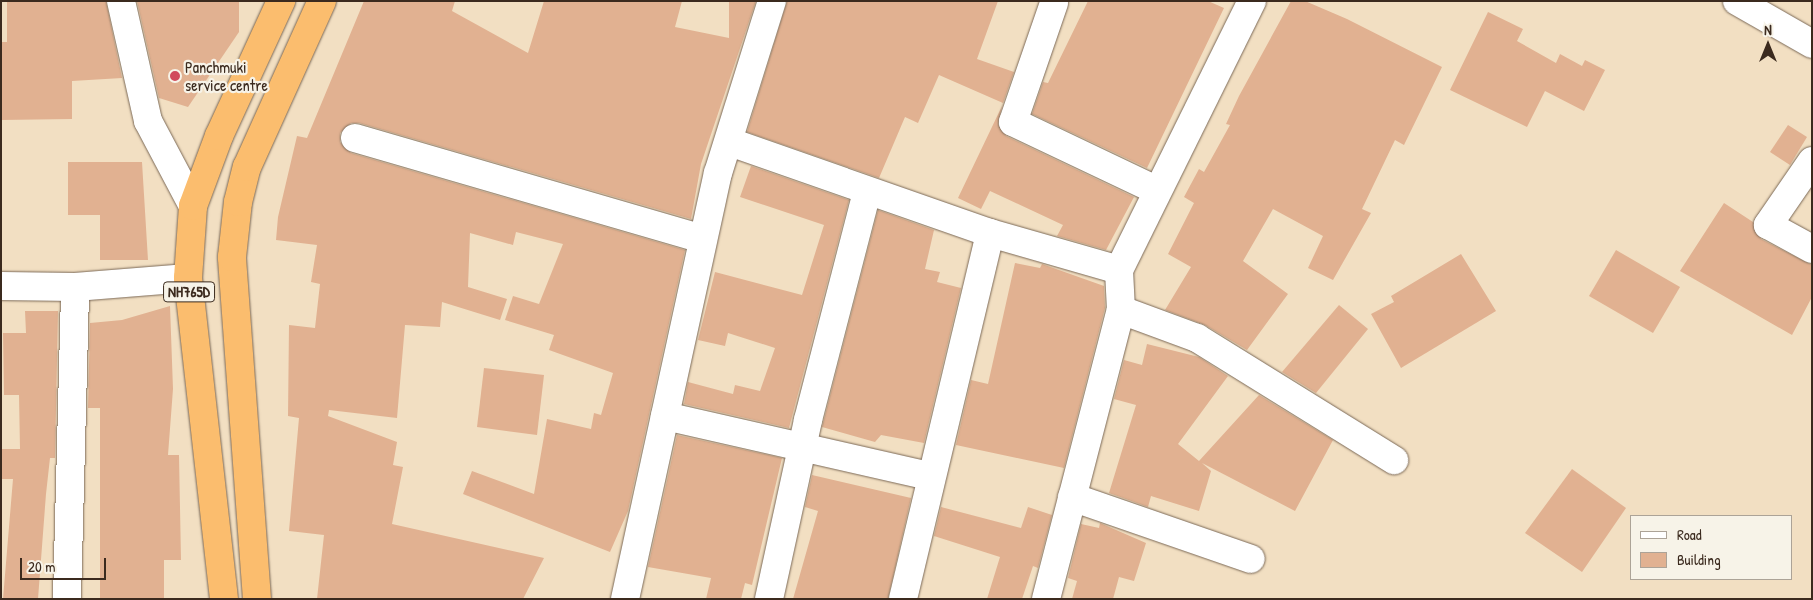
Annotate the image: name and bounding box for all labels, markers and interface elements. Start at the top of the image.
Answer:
north arrow [1743,20,1793,70]
text: N [1764,20,1772,39]
place label: Panchmuki service centre [185,57,268,95]
marker: Panchmuki service centre [169,70,181,82]
road number: NH765D [163,280,215,304]
legend [1630,515,1793,580]
text: Road [1677,524,1702,545]
scale bar [22,548,109,580]
text: Building [1677,549,1721,570]
text: 20 m [28,556,55,577]

